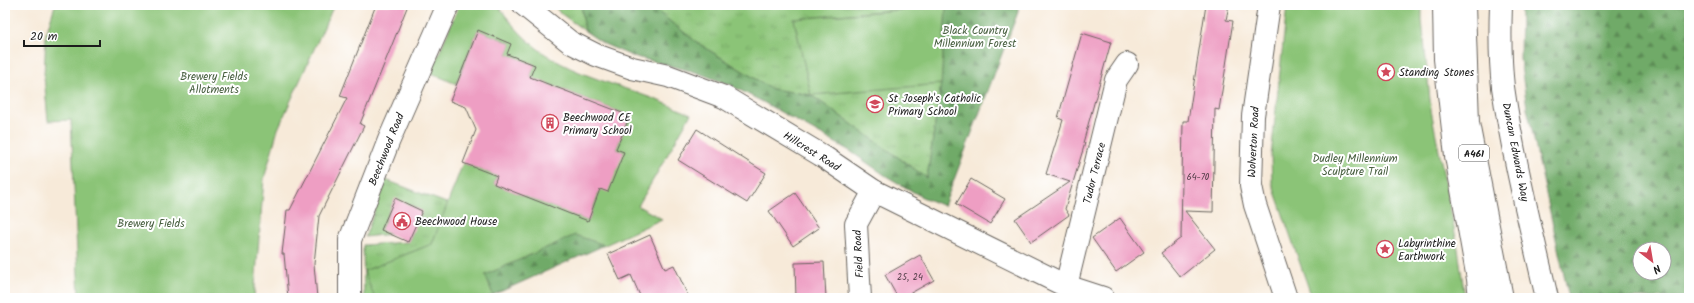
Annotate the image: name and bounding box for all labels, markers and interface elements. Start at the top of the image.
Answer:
scale bar [24,22,100,48]
park label: Black Country Millennium Forest [934,22,1017,53]
text: 20 m [30,27,58,46]
place icon: Standing Stones [1376,62,1396,82]
place label: Standing Stones [1399,64,1475,82]
park label: Brewery Fields Allotments [180,68,248,99]
place label: St Joseph's Catholic Primary School [888,90,981,121]
school or university icon: St Joseph's Catholic Primary School [865,94,885,114]
street label: Duncan Edwards Way [1497,101,1534,204]
street label: Wolverton Road [1243,106,1265,178]
place label: Beechwood CE Primary School [563,109,632,140]
street label: Beechwood Road [364,110,410,188]
building icon: Beechwood CE Primary School [540,113,560,133]
street label: Hillcrest Road [779,127,844,177]
street label: Tudor Terrace [1079,141,1111,206]
road number: A461 [1459,145,1489,161]
park label: Dudley Millennium Sculpture Trail [1312,150,1398,181]
house number: 64-70 [1187,170,1210,185]
public building icon: Beechwood House [392,211,412,231]
place label: Beechwood House [415,213,497,231]
park label: Brewery Fields [117,215,185,233]
street label: Field Road [849,229,869,278]
place label: Labyrinthine Earthwork [1398,235,1456,266]
place icon: Labyrinthine Earthwork [1375,239,1395,259]
north arrow [1632,241,1672,281]
text: N [1649,259,1664,278]
house number: 25, 24 [897,270,923,285]

